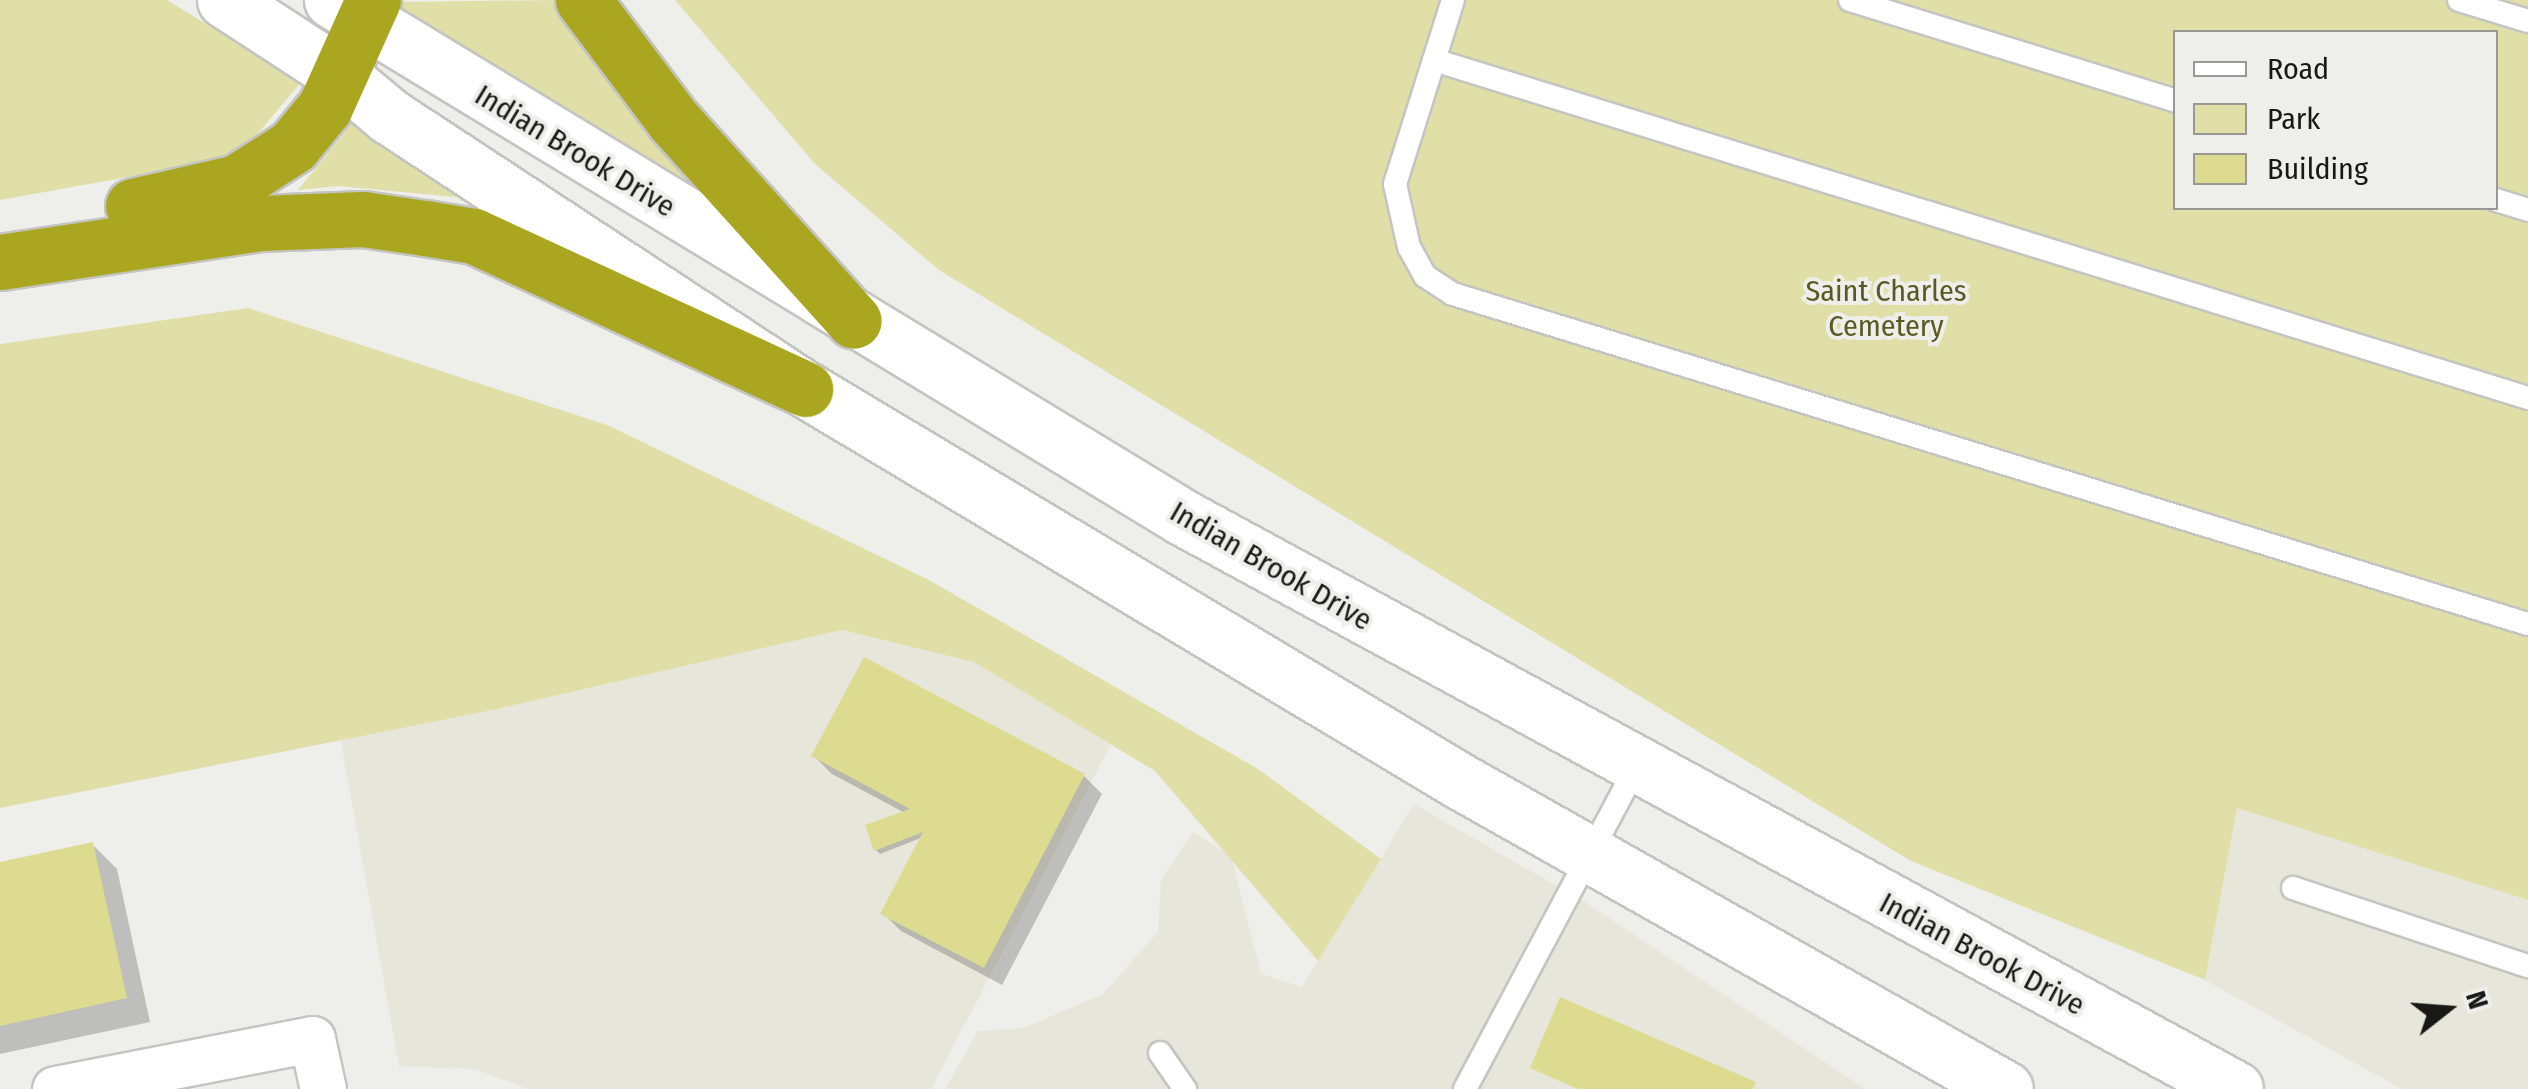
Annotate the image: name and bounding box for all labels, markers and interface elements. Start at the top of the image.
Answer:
legend [2173,30,2498,210]
text: Road [2267,51,2329,87]
street label: Indian Brook Drive [468,77,682,225]
text: Park [2267,101,2320,137]
text: Building [2267,151,2368,187]
park label: Saint Charles Cemetery [1805,273,1967,344]
street label: Indian Brook Drive [1164,494,1378,638]
street label: Indian Brook Drive [1873,885,2091,1023]
north arrow [2398,959,2498,1059]
text: N [2459,987,2495,1013]

